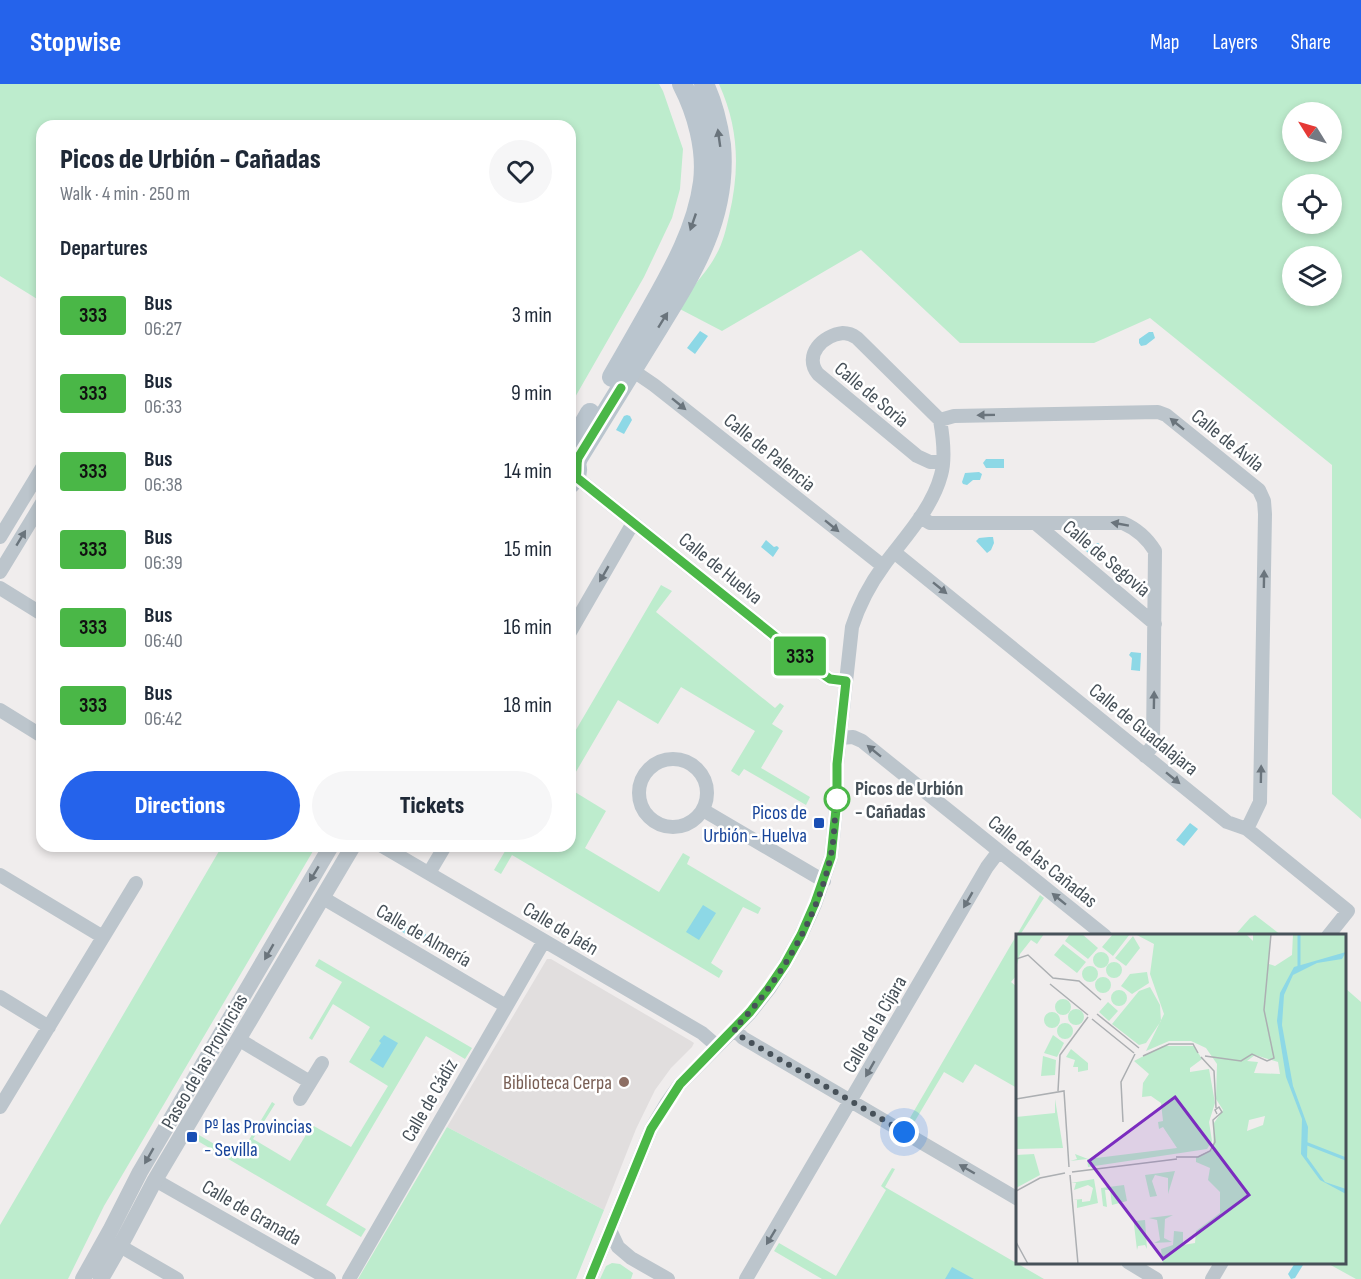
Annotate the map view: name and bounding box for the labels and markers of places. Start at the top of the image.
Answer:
place label: Picos de Urbión - Cañadas [855,777,963,824]
marker: Picos de Urbión - Cañadas [824,786,850,812]
place label: Picos de Urbión - Huelva [703,801,807,848]
marker: Picos de Urbión - Huelva [812,816,826,830]
place label: Biblioteca Cerpa [503,1071,612,1095]
marker: Biblioteca Cerpa [617,1075,631,1089]
place label: Pº las Provincias - Sevilla [204,1115,312,1162]
marker: Pº las Provincias - Sevilla [185,1130,199,1144]

